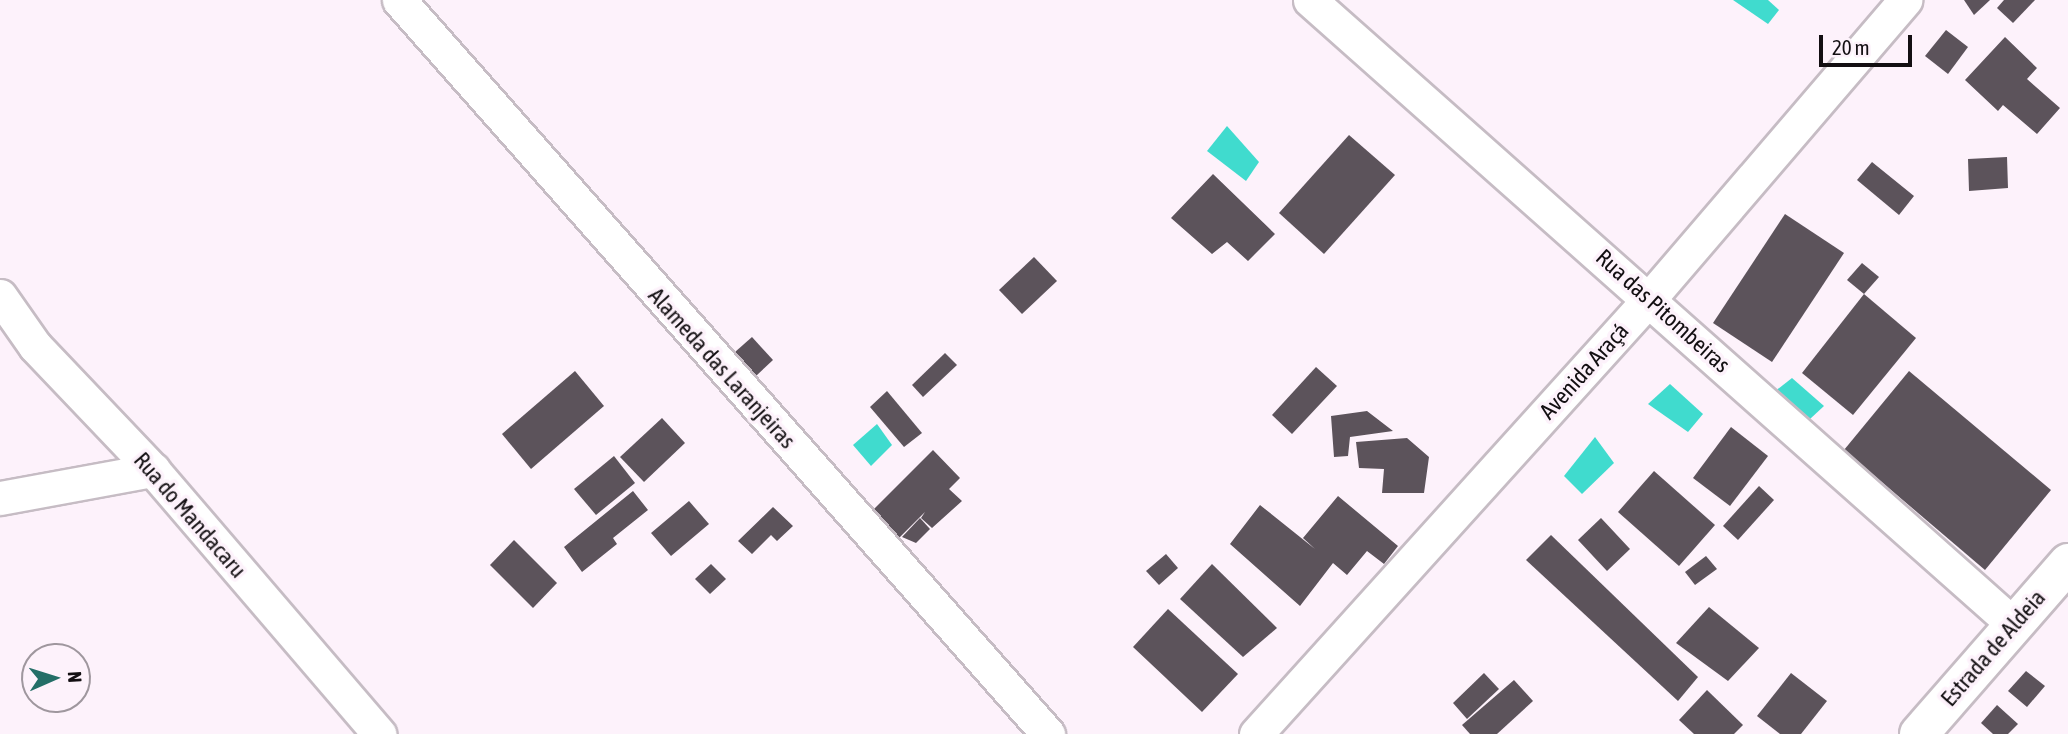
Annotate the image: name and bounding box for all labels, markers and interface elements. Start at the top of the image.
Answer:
scale bar [1823,21,1916,65]
text: 20 m [1832,35,1870,59]
street label: Rua das Pitombeiras [1590,244,1736,378]
street label: Alameda das Laranjeiras [643,282,801,454]
street label: Avenida Araçá [1534,317,1634,425]
street label: Rua do Mandacaru [128,447,252,583]
street label: Estrada de Aldeia [1935,584,2051,712]
north arrow [21,643,91,713]
text: N [64,671,86,683]

